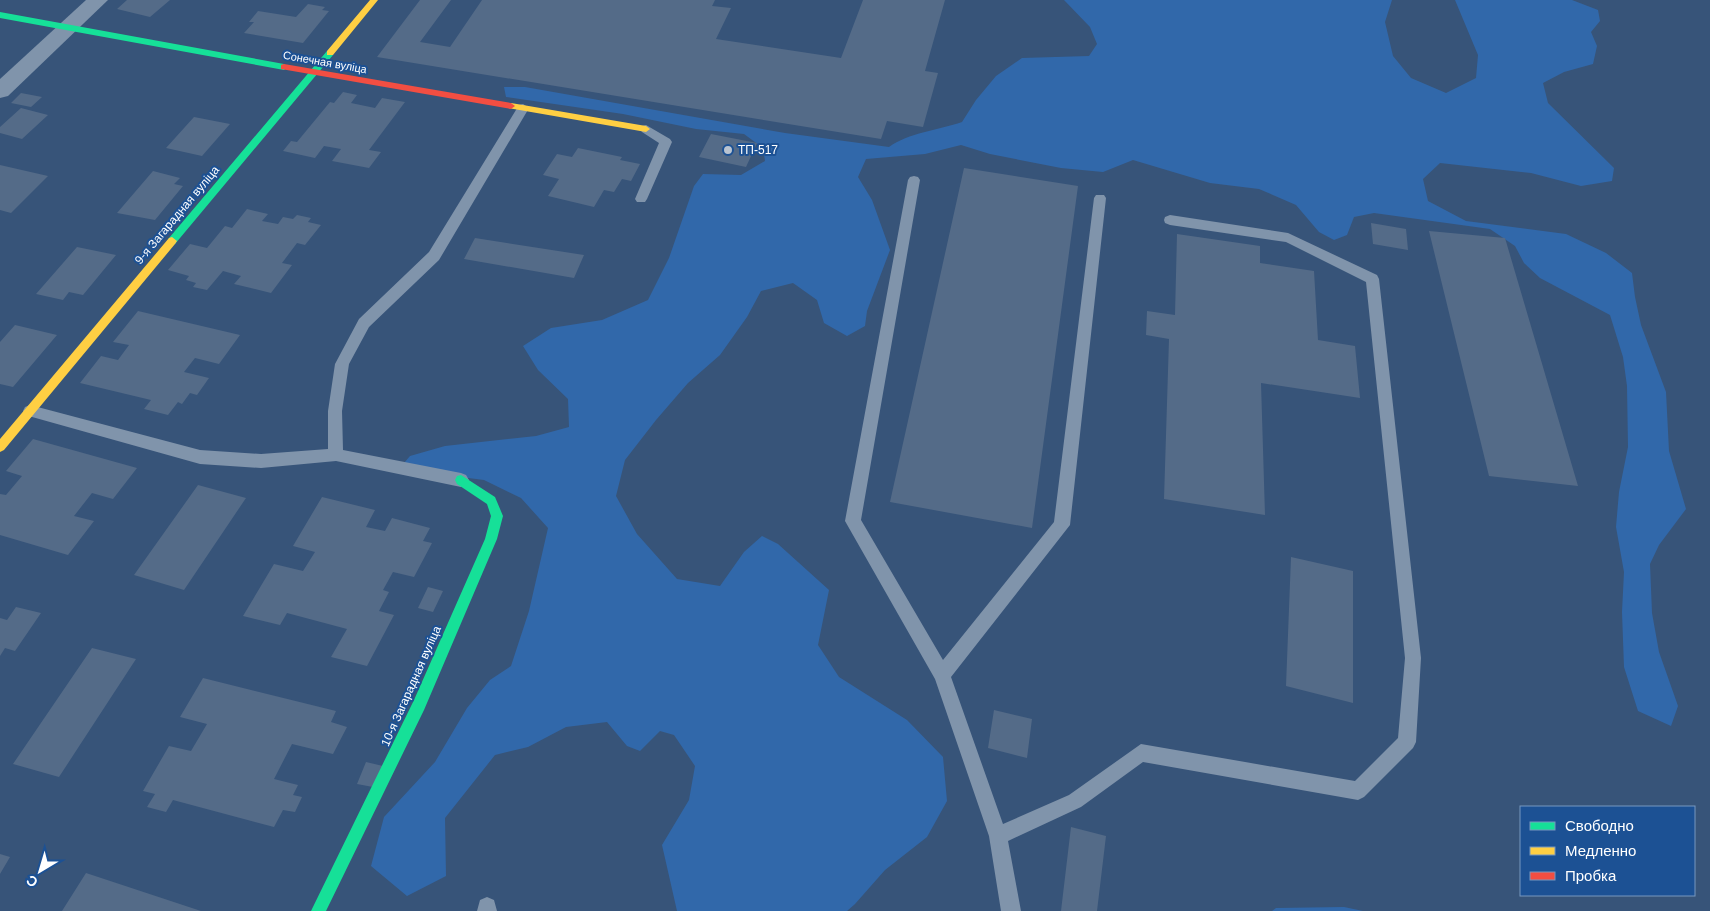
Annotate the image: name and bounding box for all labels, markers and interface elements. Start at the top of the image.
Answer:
street label: Сонечная вуліца [282,49,369,75]
place label: ТП-517 [738,143,778,157]
marker: ТП-517 [722,144,734,156]
street label: 9-я Загарадная вуліца [132,163,222,267]
street label: 10-я Загарадная вуліца [378,623,444,748]
legend [1520,806,1695,896]
text: Свободно [1565,817,1634,834]
text: Медленно [1565,842,1636,859]
north arrow [15,846,65,896]
text: Пробка [1565,867,1617,884]
text: С [23,872,41,891]

